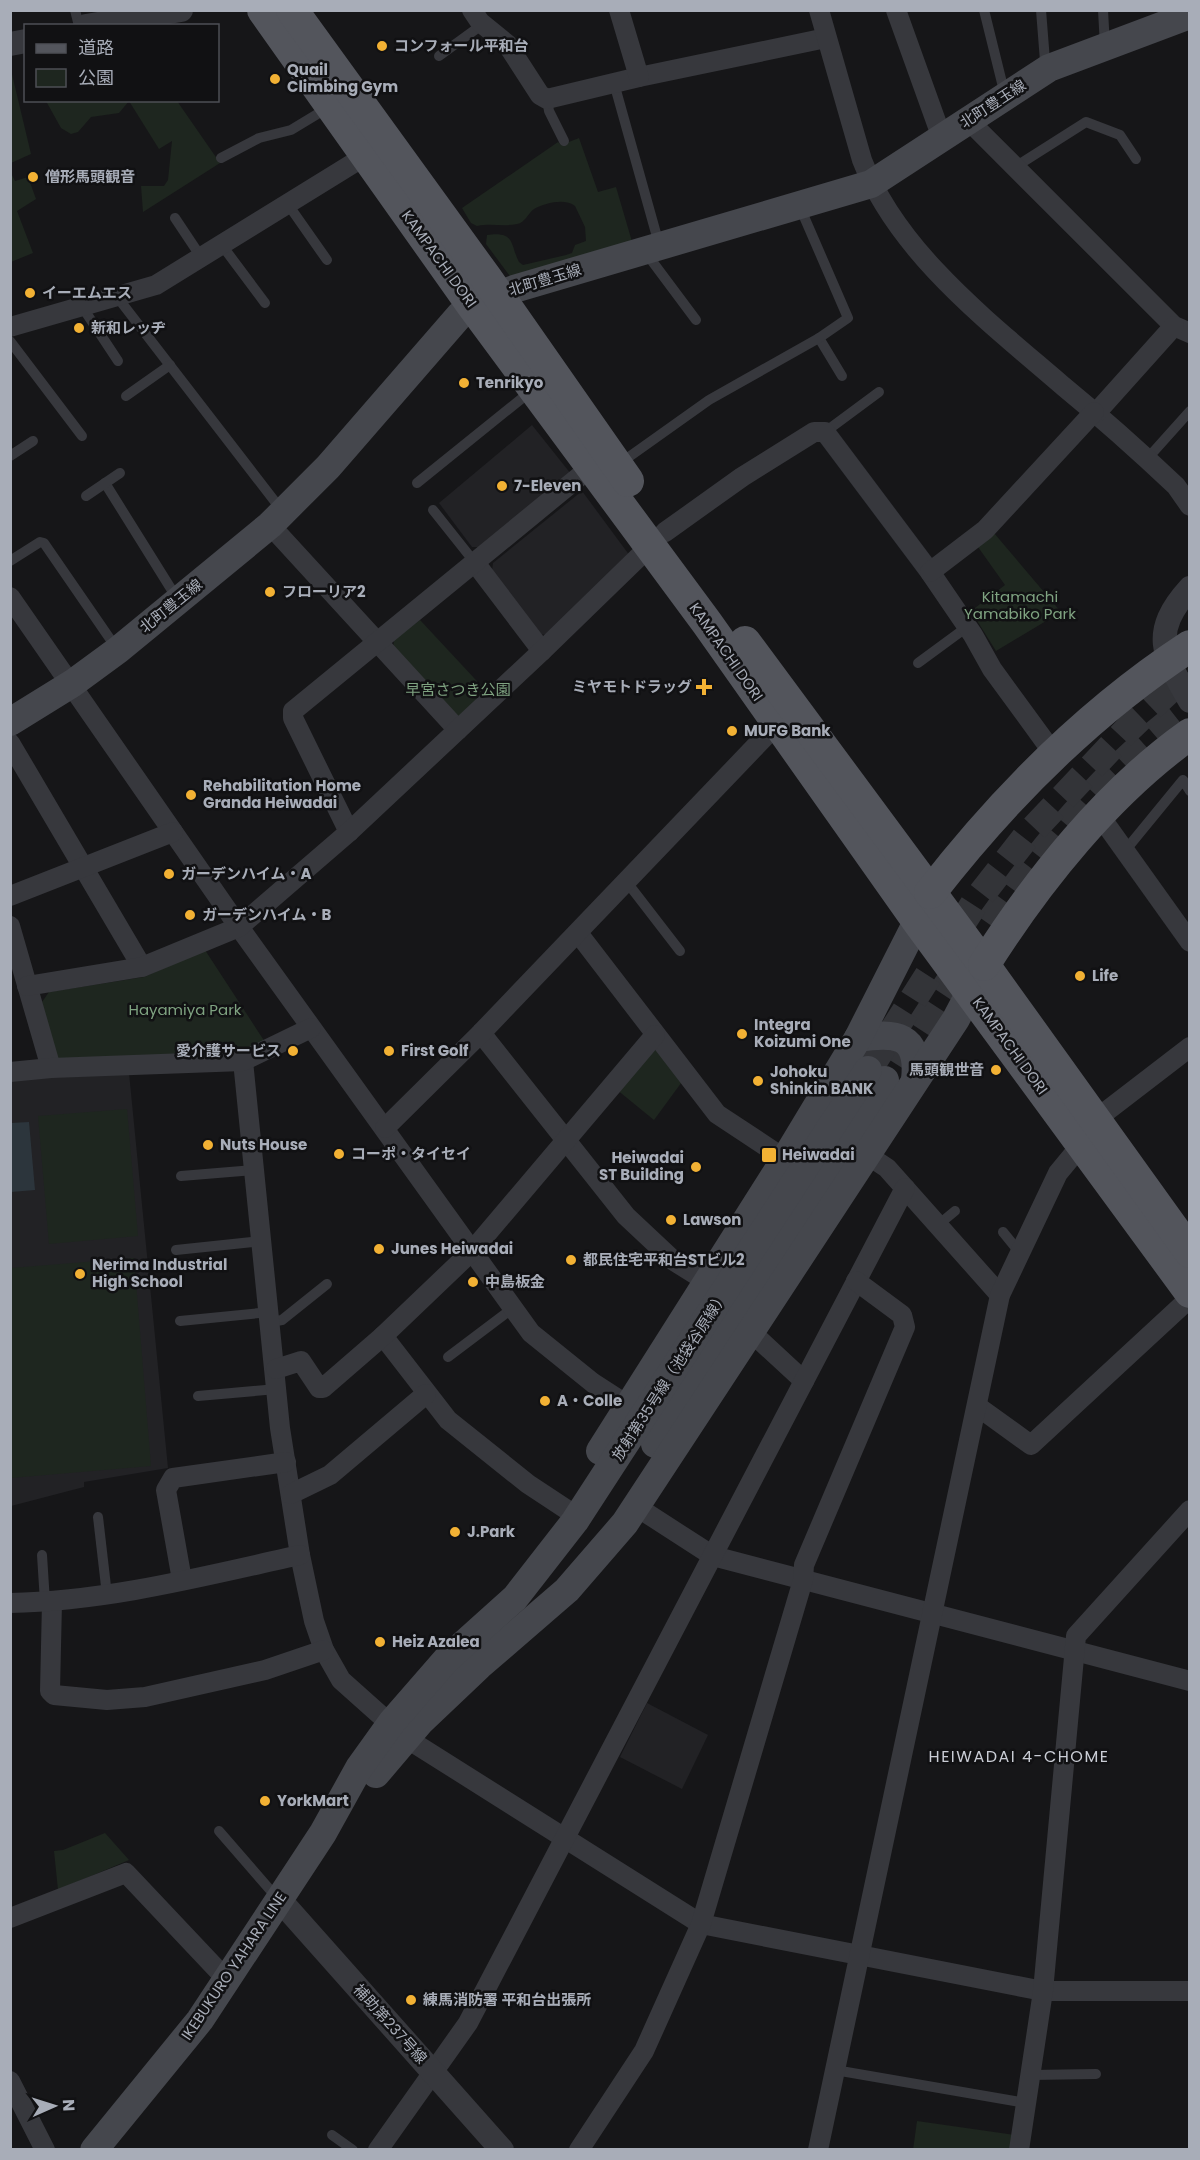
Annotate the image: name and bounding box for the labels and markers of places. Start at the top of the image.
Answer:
place label: コンフォール平和台 [394,35,529,56]
marker: コンフォール平和台 [375,39,389,53]
place label: Quail Climbing Gym [287,59,398,97]
marker: Quail Climbing Gym [268,72,282,86]
place label: 僧形馬頭観音 [45,166,135,187]
marker: 僧形馬頭観音 [26,170,40,184]
place label: イーエムエス [42,282,132,303]
marker: イーエムエス [23,286,37,300]
place label: 新和レッヂ [91,317,166,338]
marker: 新和レッヂ [72,321,86,335]
place label: Tenrikyo [476,372,544,393]
marker: Tenrikyo [457,376,471,390]
place label: 7-Eleven [514,475,581,496]
marker: 7-Eleven [495,479,509,493]
place label: フローリア2 [282,581,366,602]
marker: フローリア2 [263,585,277,599]
place label: ミヤモトドラッグ [572,676,692,697]
marker: ミヤモトドラッグ [697,680,711,694]
place label: MUFG Bank [744,720,831,741]
marker: MUFG Bank [725,724,739,738]
place label: Rehabilitation Home Granda Heiwadai [203,775,361,813]
marker: Rehabilitation Home Granda Heiwadai [184,788,198,802]
place label: ガーデンハイム・A [181,863,311,884]
marker: ガーデンハイム・A [162,867,176,881]
place label: ガーデンハイム・B [202,904,331,925]
marker: ガーデンハイム・B [183,908,197,922]
place label: Life [1092,965,1118,986]
marker: Life [1073,969,1087,983]
place label: Integra Koizumi One [754,1014,851,1052]
marker: Integra Koizumi One [735,1027,749,1041]
place label: 愛介護サービス [176,1040,281,1061]
place label: First Golf [401,1040,469,1061]
marker: 愛介護サービス [286,1044,300,1058]
marker: First Golf [382,1044,396,1058]
place label: 馬頭観世音 [909,1059,984,1080]
place label: Johoku Shinkin BANK [770,1061,874,1099]
marker: 馬頭観世音 [989,1063,1003,1077]
marker: Johoku Shinkin BANK [751,1074,765,1088]
place label: Nuts House [220,1134,307,1155]
marker: Nuts House [201,1138,215,1152]
place label: コーポ・タイセイ [351,1143,471,1164]
place label: Heiwadai [782,1144,855,1165]
marker: Heiwadai [760,1146,778,1164]
marker: コーポ・タイセイ [332,1147,346,1161]
place label: Heiwadai ST Building [599,1147,684,1185]
marker: Heiwadai ST Building [689,1160,703,1174]
place label: Lawson [683,1209,741,1230]
marker: Lawson [664,1213,678,1227]
place label: Junes Heiwadai [391,1238,513,1259]
marker: Junes Heiwadai [372,1242,386,1256]
place label: 都民住宅平和台STビル2 [583,1249,745,1270]
marker: 都民住宅平和台STビル2 [564,1253,578,1267]
place label: Nerima Industrial High School [92,1254,227,1292]
marker: Nerima Industrial High School [73,1267,87,1281]
place label: 中島板金 [485,1271,545,1292]
marker: 中島板金 [466,1275,480,1289]
place label: A・Colle [557,1390,622,1411]
marker: A・Colle [538,1394,552,1408]
place label: J.Park [467,1521,516,1542]
marker: J.Park [448,1525,462,1539]
place label: Heiz Azalea [392,1631,480,1652]
marker: Heiz Azalea [373,1635,387,1649]
place label: YorkMart [277,1790,349,1811]
marker: YorkMart [258,1794,272,1808]
place label: 練馬消防署 平和台出張所 [423,1989,591,2010]
marker: 練馬消防署 平和台出張所 [404,1993,418,2007]

